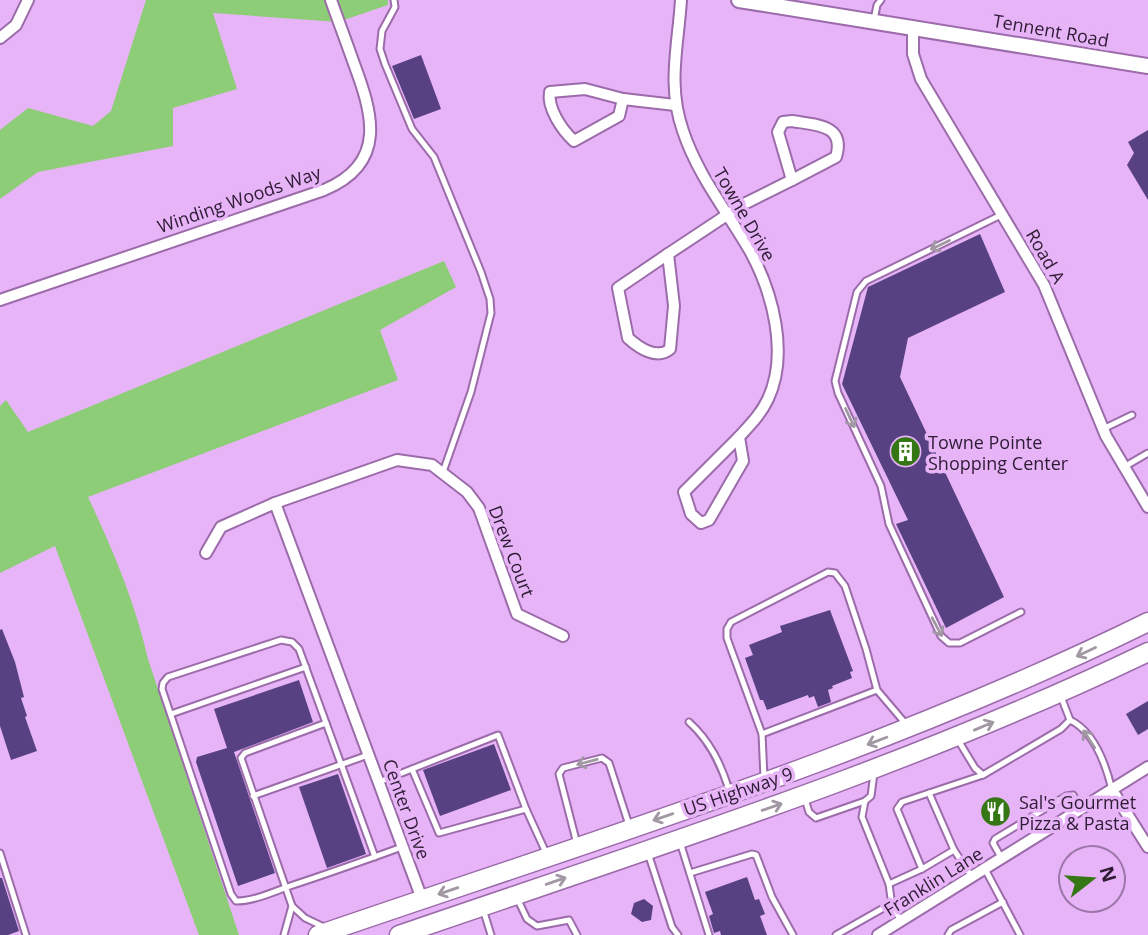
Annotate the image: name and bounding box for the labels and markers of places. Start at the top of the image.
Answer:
place label: Towne Pointe Shopping Center [928,430,1069,475]
building icon: Towne Pointe Shopping Center [888,435,922,469]
place label: Sal's Gourmet Pizza & Pasta [1019,790,1136,835]
restaurant icon: Sal's Gourmet Pizza & Pasta [979,795,1013,829]

